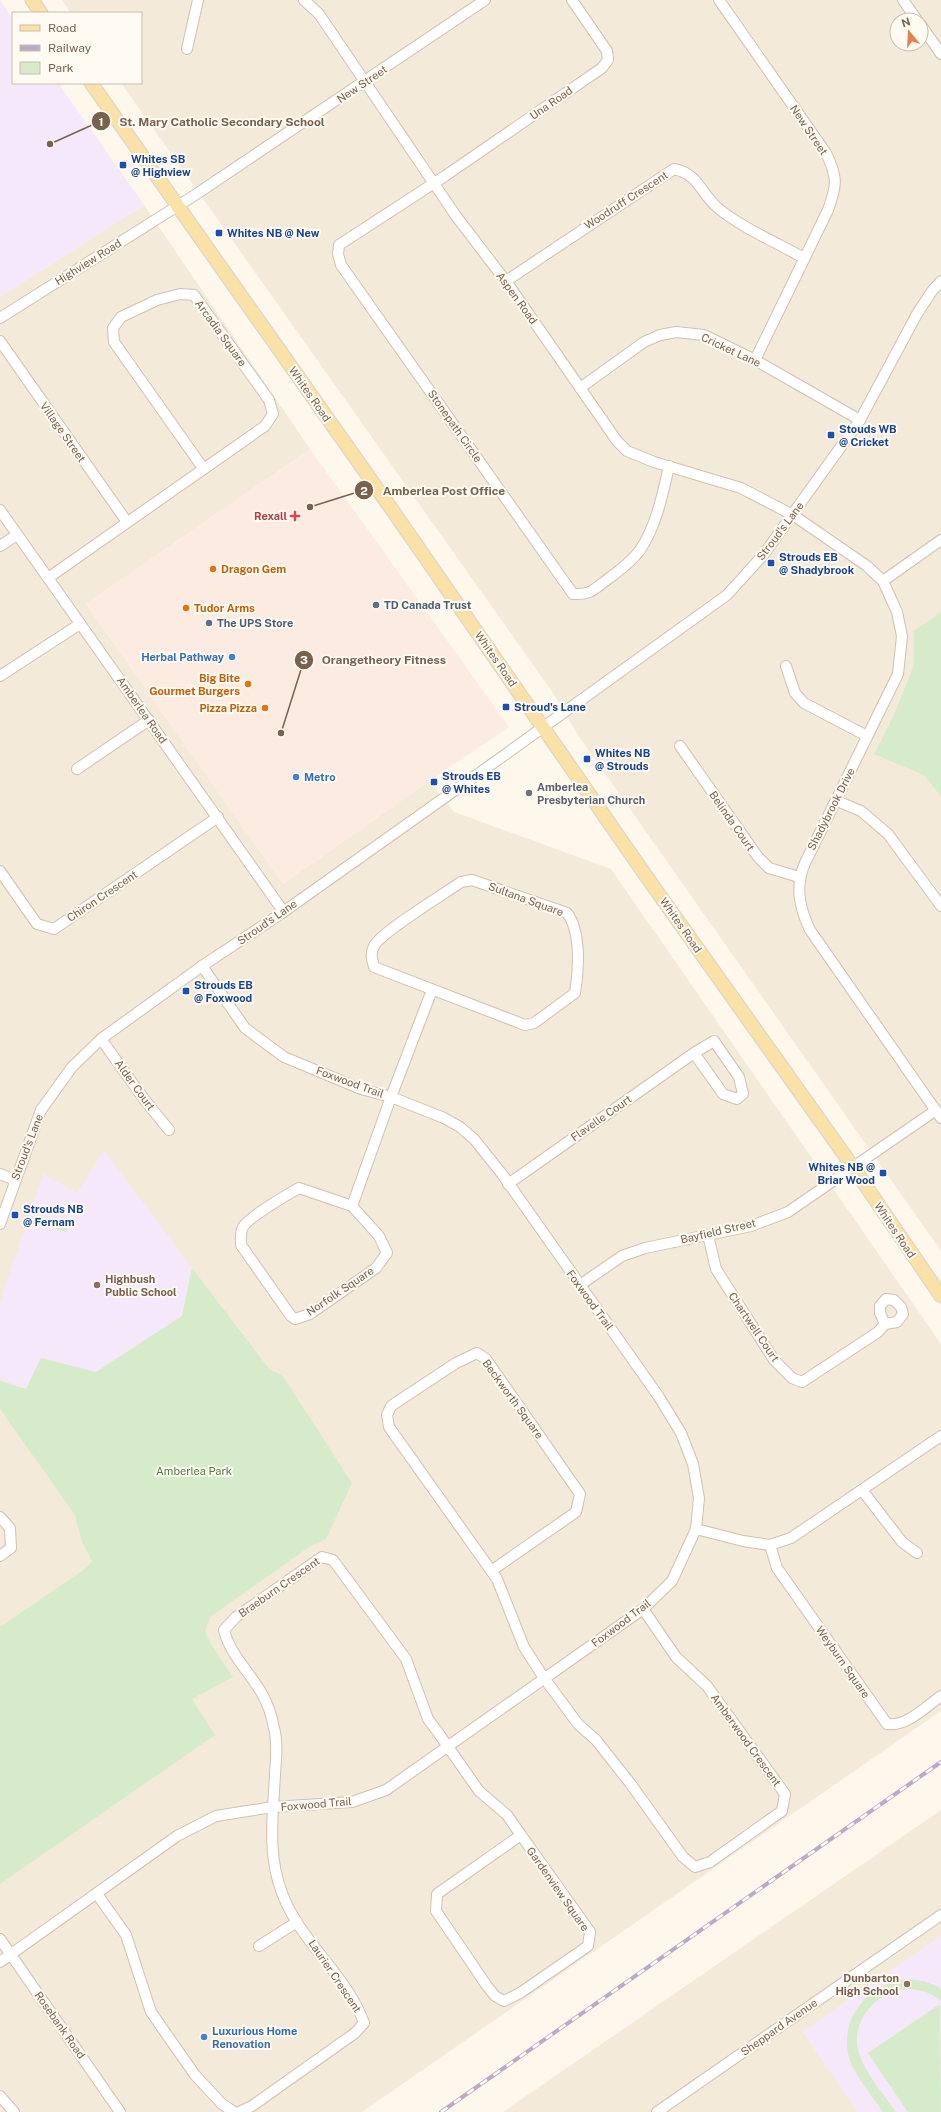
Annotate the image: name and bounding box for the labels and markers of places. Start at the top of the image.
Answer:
callout: St. Mary Catholic Secondary School [91,109,333,133]
place label: Whites SB @ Highview [131,153,191,178]
marker: Whites SB @ Highview [118,160,128,170]
place label: Whites NB @ New [227,227,320,239]
marker: Whites NB @ New [214,228,224,238]
place label: Stouds WB @ Cricket [839,423,897,448]
marker: Stouds WB @ Cricket [826,430,836,440]
callout: Amberlea Post Office [354,478,513,502]
place label: Rexall [254,510,287,522]
marker: Rexall [290,511,300,521]
place label: Strouds EB @ Shadybrook [779,551,855,576]
marker: Strouds EB @ Shadybrook [766,558,776,568]
place label: Dragon Gem [221,563,286,575]
marker: Dragon Gem [208,564,218,574]
place label: TD Canada Trust [384,599,472,611]
marker: TD Canada Trust [371,600,381,610]
place label: Tudor Arms [194,602,255,614]
marker: Tudor Arms [181,603,191,613]
place label: The UPS Store [217,617,293,629]
marker: The UPS Store [204,618,214,628]
callout: Orangetheory Fitness [294,648,454,672]
place label: Herbal Pathway [141,651,225,663]
marker: Herbal Pathway [227,652,237,662]
place label: Big Bite Gourmet Burgers [149,672,240,697]
marker: Big Bite Gourmet Burgers [243,679,253,689]
place label: Stroud's Lane [514,701,586,713]
place label: Pizza Pizza [199,702,257,714]
marker: Stroud's Lane [501,702,511,712]
marker: Pizza Pizza [260,703,270,713]
place label: Whites NB @ Strouds [595,747,651,772]
marker: Whites NB @ Strouds [582,754,592,764]
place label: Strouds EB @ Whites [442,770,501,795]
place label: Metro [304,771,336,783]
marker: Metro [291,772,301,782]
marker: Strouds EB @ Whites [429,777,439,787]
place label: Amberlea Presbyterian Church [537,781,645,806]
marker: Amberlea Presbyterian Church [524,788,534,798]
place label: Strouds EB @ Foxwood [194,979,253,1004]
marker: Strouds EB @ Foxwood [181,986,191,996]
place label: Whites NB @ Briar Wood [808,1161,875,1186]
marker: Whites NB @ Briar Wood [878,1168,888,1178]
place label: Strouds NB @ Fernam [23,1203,84,1228]
marker: Strouds NB @ Fernam [10,1210,20,1220]
place label: Highbush Public School [105,1273,177,1298]
marker: Highbush Public School [92,1280,102,1290]
place label: Dunbarton High School [835,1972,899,1997]
marker: Dunbarton High School [902,1979,912,1989]
place label: Luxurious Home Renovation [212,2025,297,2050]
marker: Luxurious Home Renovation [199,2032,209,2042]

